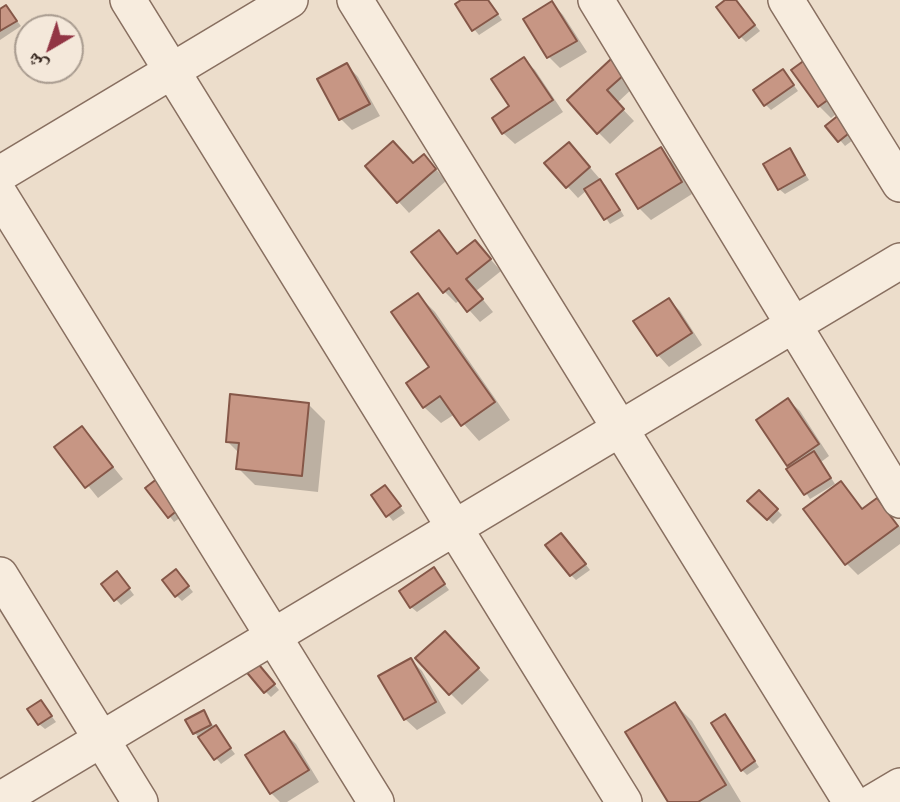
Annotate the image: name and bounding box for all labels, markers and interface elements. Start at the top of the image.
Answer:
north arrow [14,14,84,84]
text: ش [22,48,52,79]

